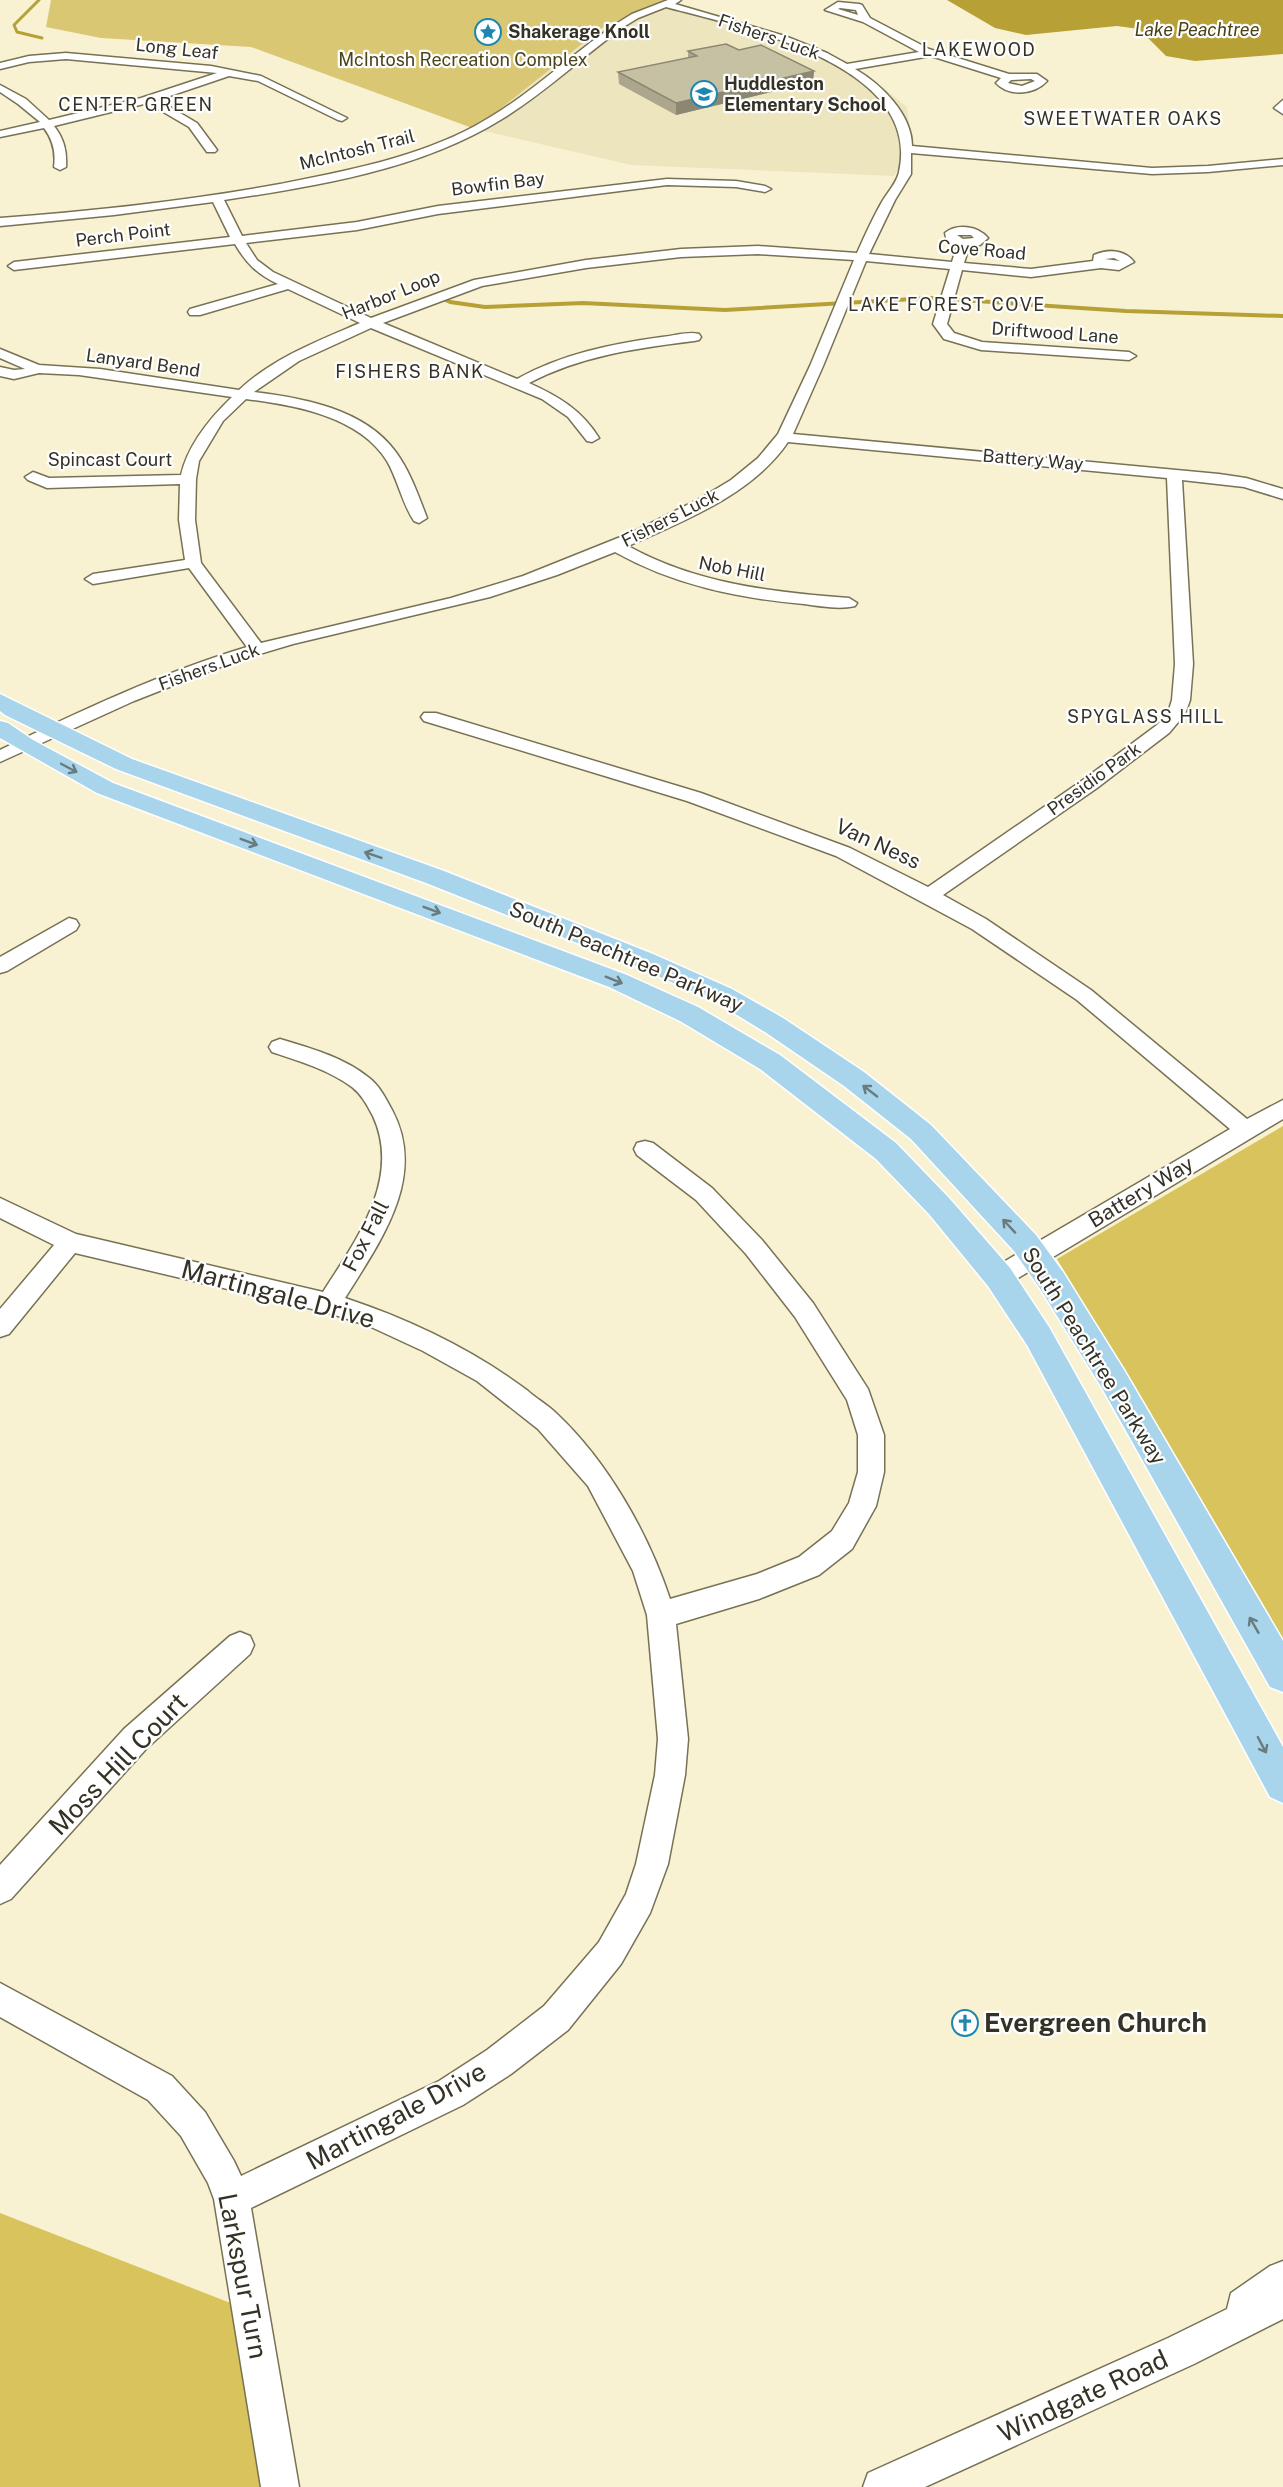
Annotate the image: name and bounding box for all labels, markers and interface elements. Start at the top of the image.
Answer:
street label: Fishers Luck [716,9,823,64]
place icon: Shakerage Knoll [473,17,503,47]
water label: Lake Peachtree [1135,19,1260,40]
place label: Shakerage Knoll [508,21,650,42]
street label: Long Leaf [135,34,219,63]
district label: LAKEWOOD [922,39,1036,60]
park label: McIntosh Recreation Complex [338,49,588,70]
place label: Huddleston Elementary School [724,73,887,115]
school or university icon: Huddleston Elementary School [689,79,719,109]
district label: CENTER GREEN [58,94,214,115]
district label: SWEETWATER OAKS [1023,108,1223,129]
street label: McIntosh Trail [297,125,417,174]
street label: Bowfin Bay [450,167,546,200]
street label: Perch Point [74,218,172,251]
street label: Cove Road [937,235,1027,264]
street label: Harbor Loop [339,265,443,324]
district label: LAKE FOREST COVE [848,294,1046,315]
street label: Driftwood Lane [991,318,1119,347]
street label: Lanyard Bend [85,344,201,381]
district label: FISHERS BANK [335,361,485,382]
street label: Battery Way [982,445,1085,474]
street label: Spincast Court [48,449,172,470]
street label: Fishers Luck [618,484,722,551]
street label: Nob Hill [697,552,767,585]
street label: Fishers Luck [155,639,262,695]
district label: SPYGLASS HILL [1067,706,1225,727]
street label: Presidio Park [1043,738,1144,819]
one-way arrow [59,763,77,774]
street label: Van Ness [832,813,925,874]
one-way arrow [239,837,258,848]
one-way arrow [364,849,383,860]
street label: South Peachtree Parkway [506,896,747,1017]
one-way arrow [422,905,440,916]
one-way arrow [604,975,622,986]
one-way arrow [862,1085,878,1098]
street label: Battery Way [1084,1150,1198,1233]
street label: Fox Fall [337,1196,394,1276]
one-way arrow [1002,1219,1016,1234]
street label: South Peachtree Parkway [1017,1242,1172,1469]
street label: Martingale Drive [178,1253,378,1334]
one-way arrow [1248,1616,1259,1634]
street label: Moss Hill Court [42,1686,193,1841]
one-way arrow [1256,1736,1268,1753]
place label: Evergreen Church [984,2007,1207,2038]
church icon: Evergreen Church [950,2008,980,2038]
street label: Martingale Drive [300,2055,491,2176]
street label: Larkspur Turn [212,2190,275,2361]
street label: Windgate Road [993,2343,1173,2448]

